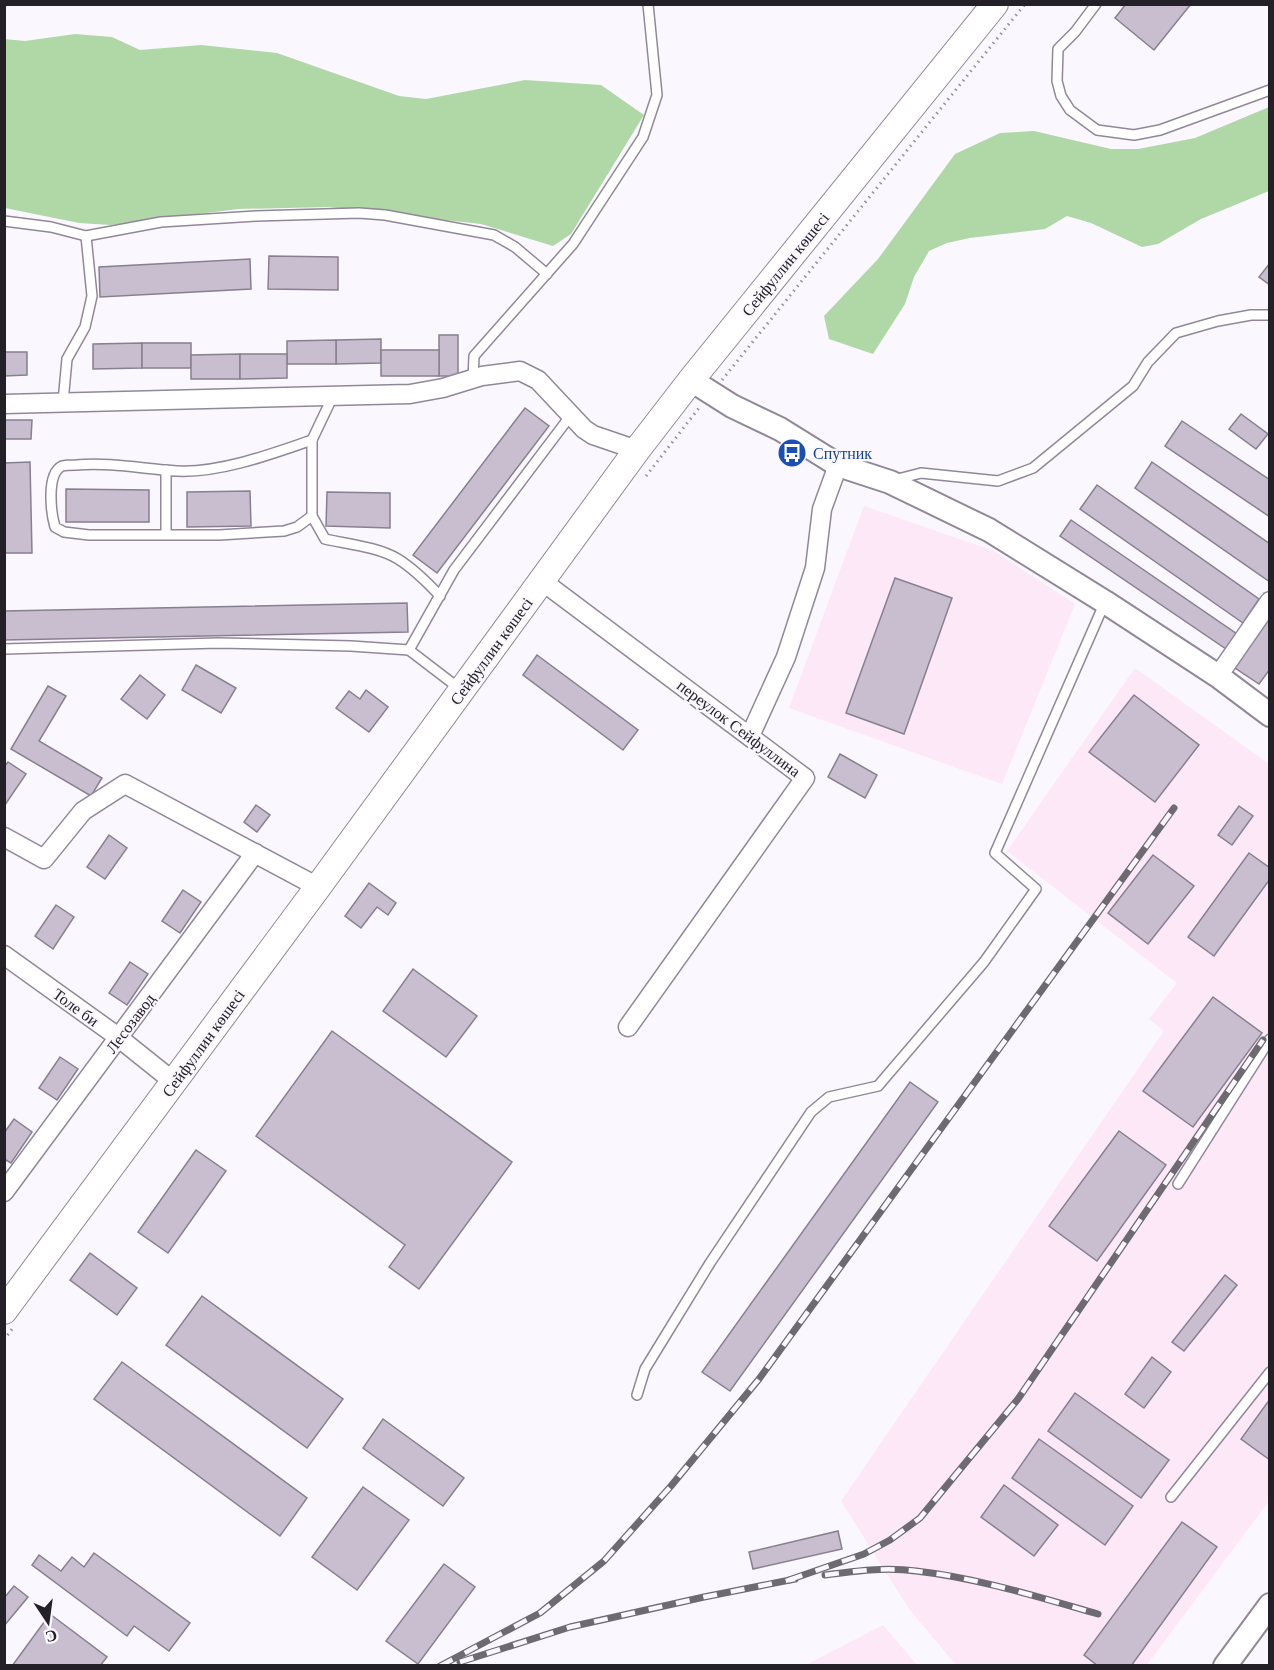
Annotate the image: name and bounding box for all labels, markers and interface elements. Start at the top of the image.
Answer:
street label: Сейфуллин көшесі [738,209,833,320]
bus stop icon: Спутник [776,437,808,469]
place label: Спутник [813,445,872,463]
street label: Сейфуллин көшесі [447,594,537,709]
street label: переулок Сейфуллина [673,677,803,781]
street label: Толе би [50,985,102,1030]
street label: Сейфуллин көшесі [159,986,249,1101]
street label: Лесозавод [103,990,159,1057]
north arrow [18,1592,78,1652]
text: С [44,1627,59,1646]

